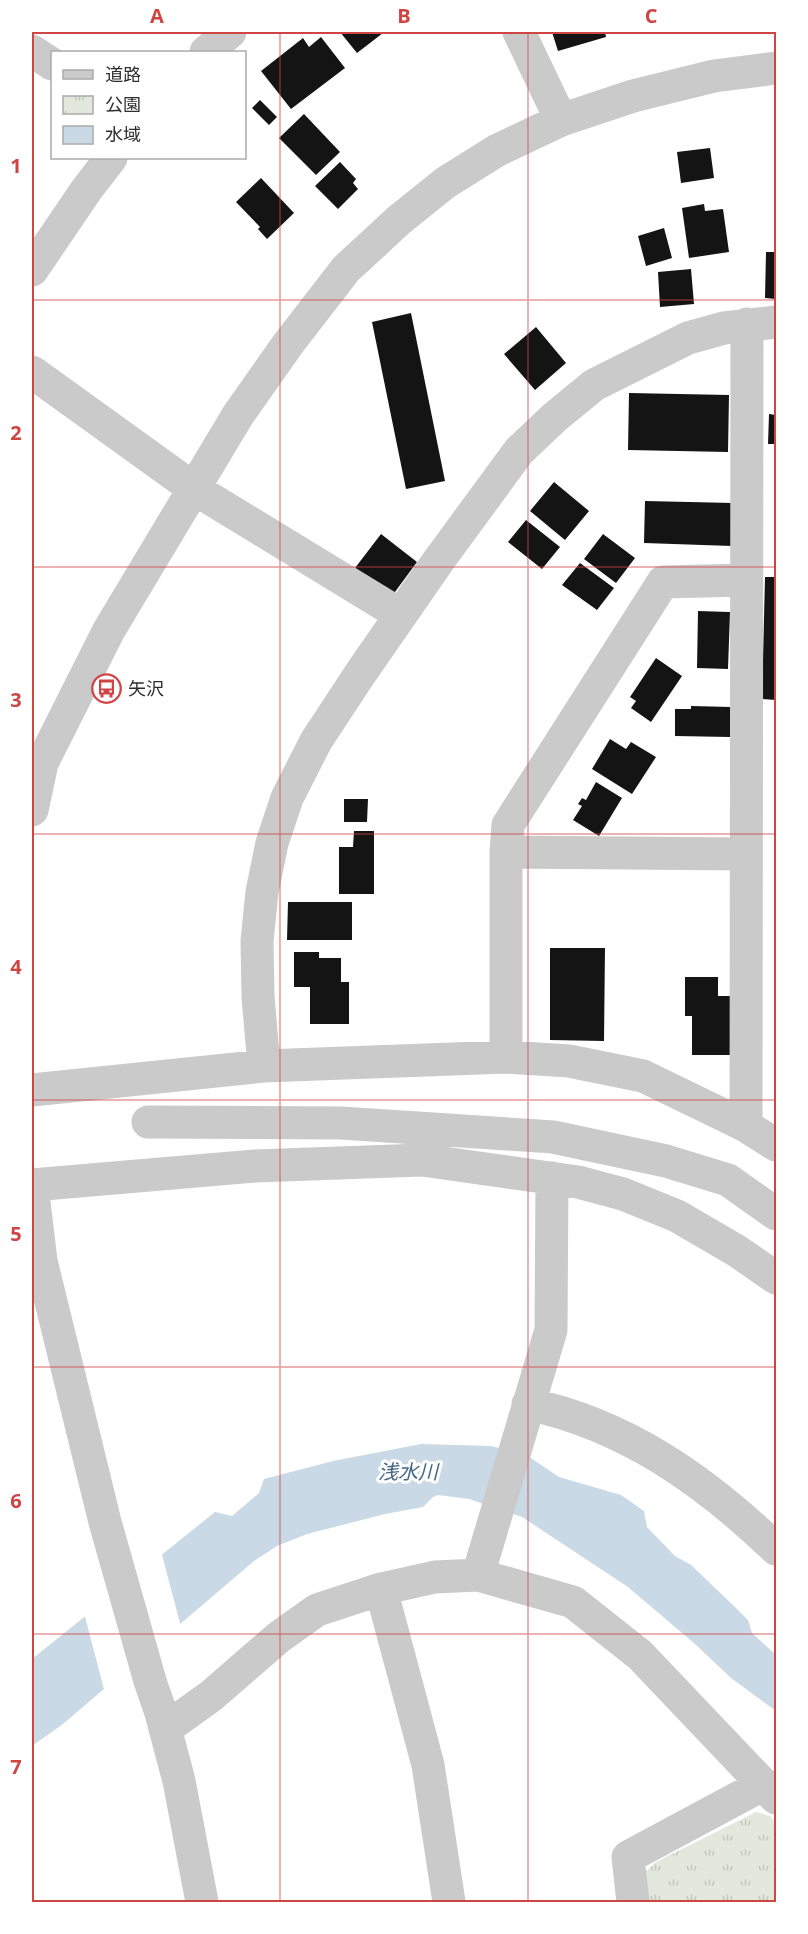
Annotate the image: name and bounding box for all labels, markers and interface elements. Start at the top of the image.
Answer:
text: A [150,2,164,29]
text: B [397,2,411,29]
text: C [645,2,658,29]
legend [51,51,246,159]
text: 道路 [105,62,141,86]
text: 公園 [105,92,141,116]
text: 水域 [105,122,141,146]
text: 1 [10,152,22,179]
text: 2 [10,419,22,446]
bus stop icon: 矢沢 [91,673,123,705]
place label: 矢沢 [128,676,164,700]
text: 3 [10,686,22,713]
text: 4 [10,953,22,980]
text: 5 [10,1220,22,1247]
water label: 浅水川 [378,1458,440,1485]
text: 6 [10,1487,22,1514]
text: 7 [10,1753,22,1780]

